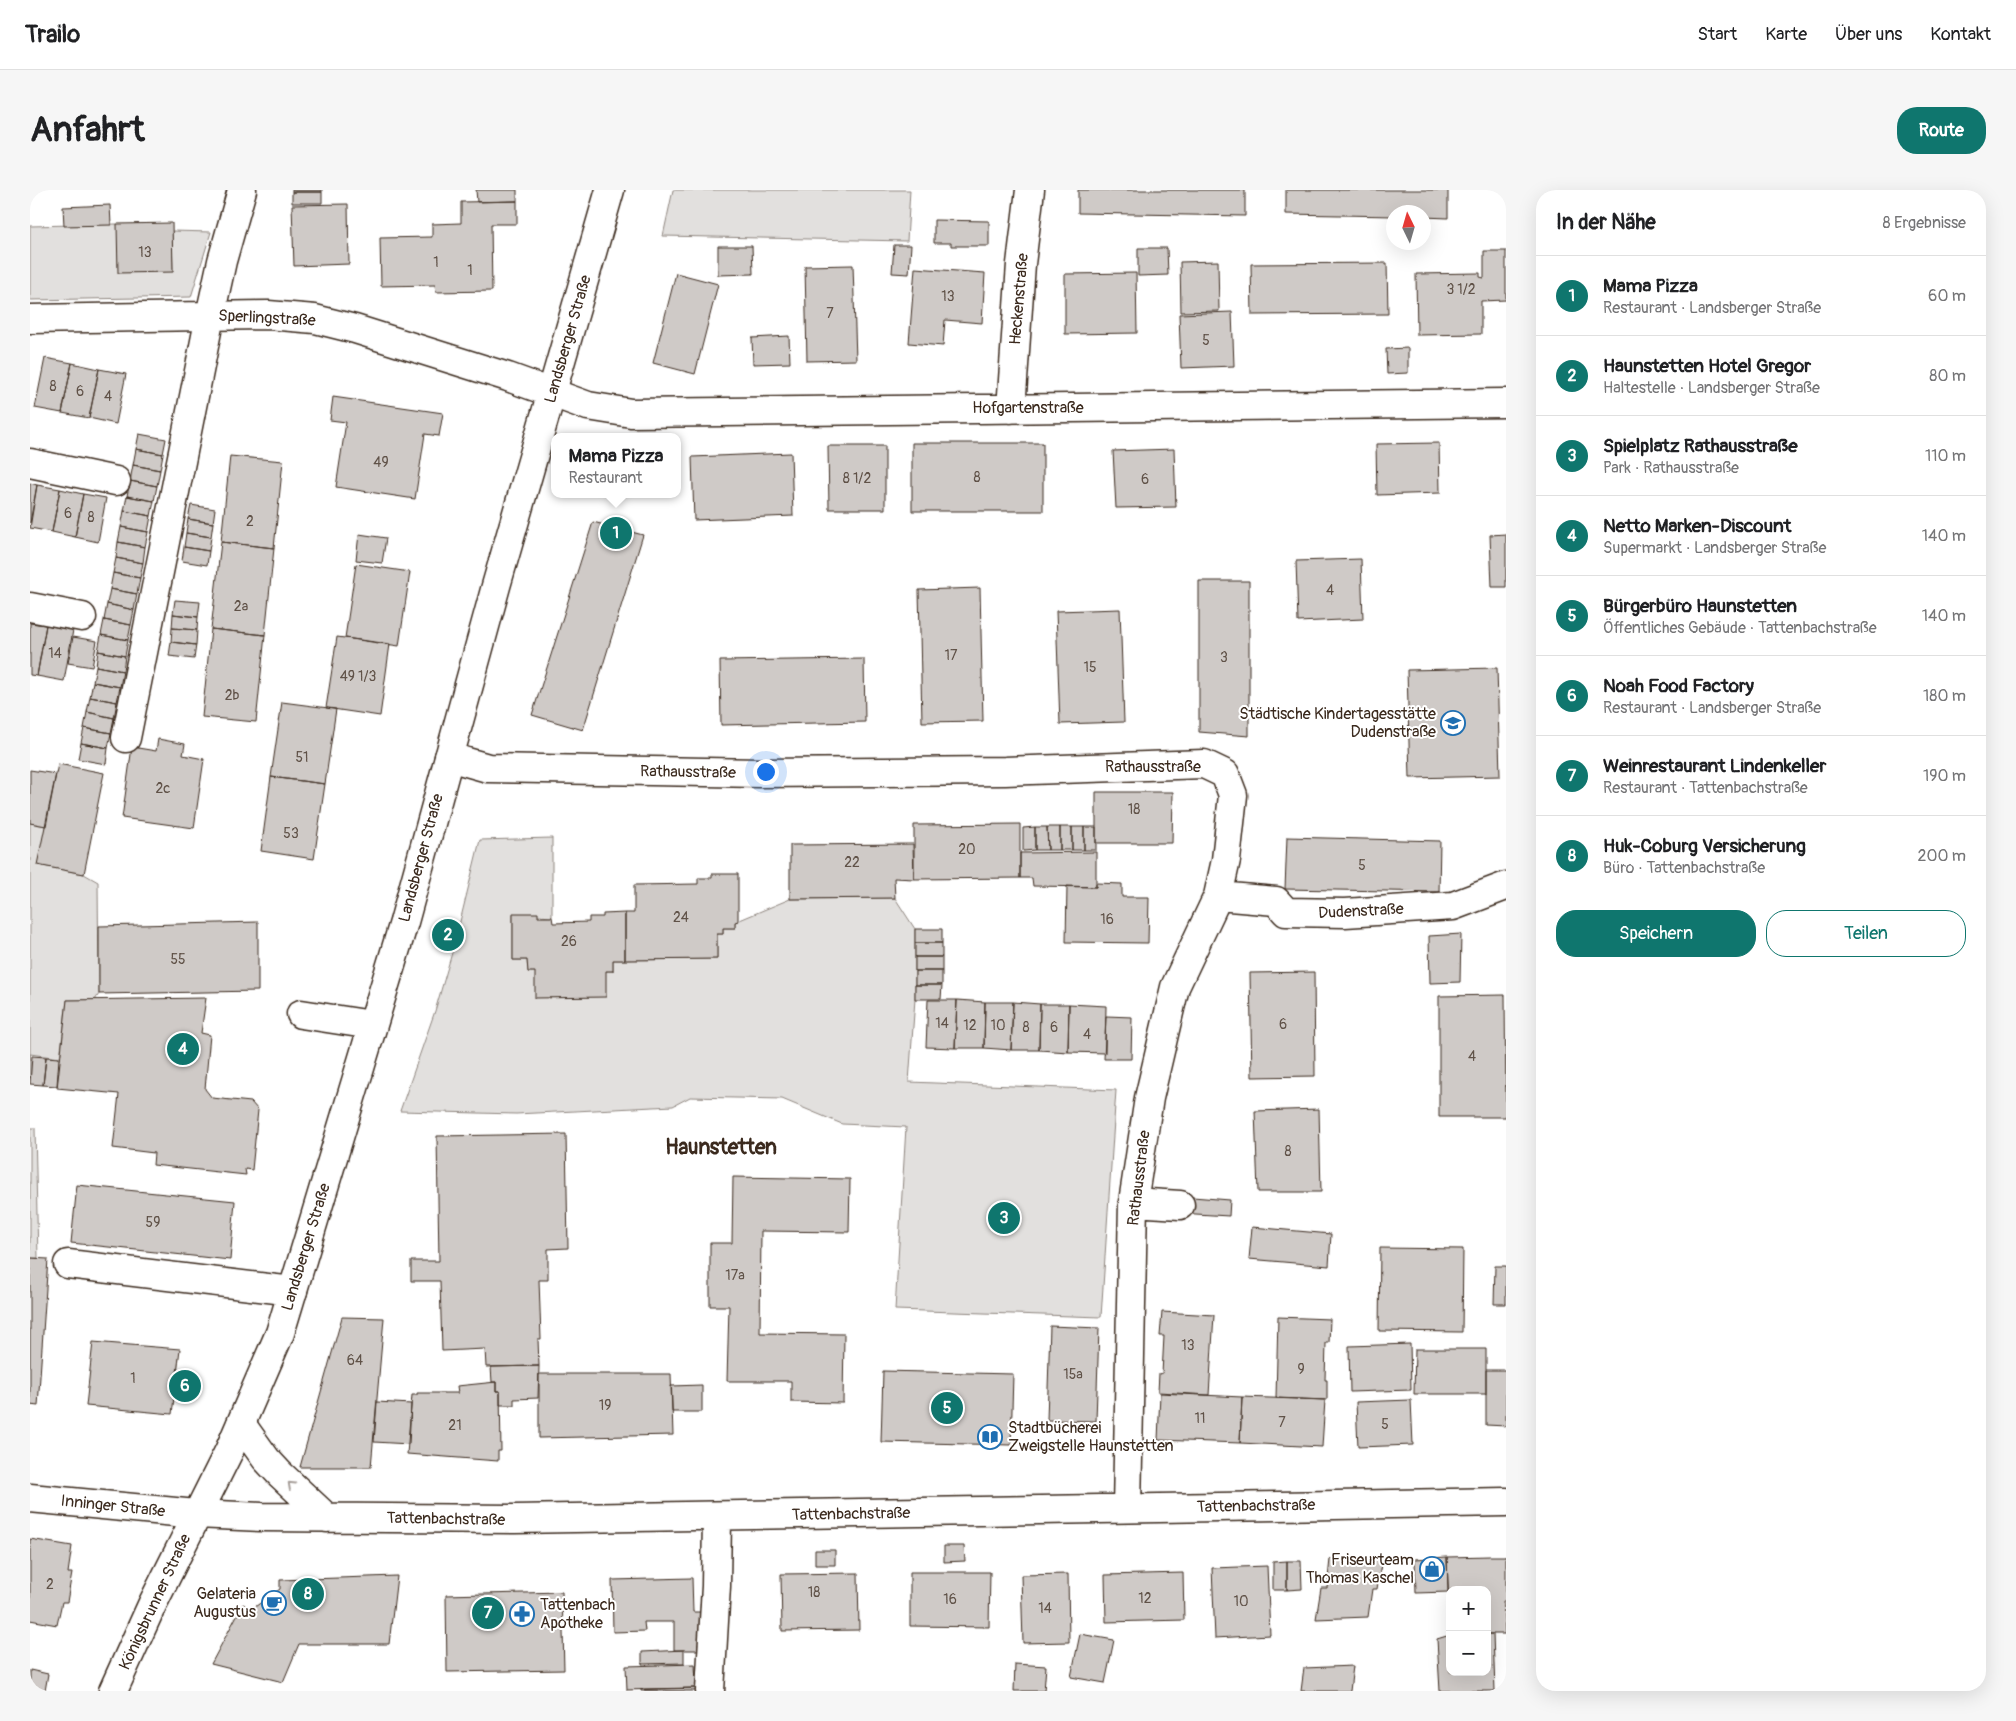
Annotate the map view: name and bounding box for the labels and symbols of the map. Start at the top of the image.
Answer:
north arrow [1386,205,1431,250]
house number: 13 [138,244,152,261]
street label: Heckenstraße [1005,252,1033,346]
house number: 1 [433,254,439,271]
house number: 1 [467,262,473,279]
street label: Landsberger Straße [540,273,596,405]
house number: 3 1/2 [1446,281,1476,298]
house number: 13 [941,288,955,305]
street label: Sperlingstraße [218,305,316,331]
house number: 7 [826,305,834,322]
house number: 5 [1202,332,1210,349]
house number: 8 [49,378,57,395]
house number: 6 [76,383,84,400]
house number: 4 [104,388,112,405]
street label: Hofgartenstraße [972,398,1084,418]
house number: 49 [373,454,389,471]
house number: 8 [973,469,981,486]
house number: 8 1/2 [843,470,871,487]
house number: 6 [1141,471,1149,488]
house number: 6 [64,505,72,522]
house number: 8 [87,509,95,526]
house number: 2 [246,513,254,530]
pin: 1 [600,514,632,552]
house number: 4 [1326,582,1334,599]
house number: 2a [234,598,248,615]
house number: 14 [48,645,62,662]
house number: 17 [945,647,958,664]
house number: 3 [1220,649,1228,666]
house number: 15 [1083,659,1097,676]
house number: 49 1/3 [340,668,377,685]
house number: 2b [225,687,239,704]
place label: Städtische Kindertagesstätte Dudenstraße [1239,704,1436,742]
school or university icon: Städtische Kindertagesstätte Dudenstraße [1440,710,1466,736]
house number: 51 [295,749,309,766]
street label: Rathausstraße [1105,757,1201,777]
your location [753,759,779,785]
street label: Rathausstraße [640,761,736,783]
house number: 2c [156,780,170,797]
street label: Landsberger Straße [394,791,448,924]
house number: 18 [1128,801,1140,818]
house number: 53 [283,825,299,842]
house number: 20 [958,841,976,858]
house number: 22 [844,854,860,871]
house number: 5 [1358,857,1366,874]
street label: Dudenstraße [1318,899,1404,923]
house number: 24 [673,909,689,926]
house number: 16 [1100,911,1114,928]
pin: 2 [432,916,464,954]
house number: 26 [561,933,577,950]
house number: 55 [170,951,186,968]
house number: 14 [935,1015,949,1032]
house number: 6 [1279,1016,1287,1033]
house number: 12 [963,1017,977,1034]
house number: 10 [990,1017,1006,1034]
house number: 8 [1022,1019,1030,1036]
house number: 6 [1050,1019,1058,1036]
house number: 4 [1083,1026,1091,1043]
pin: 4 [167,1030,199,1068]
house number: 4 [1468,1048,1476,1065]
street label: Rathausstraße [1123,1129,1155,1227]
district label: Haunstetten [665,1134,777,1161]
house number: 8 [1284,1143,1292,1160]
street label: Landsberger Straße [277,1181,335,1313]
pin: 3 [988,1199,1020,1237]
house number: 59 [146,1214,160,1231]
house number: 17a [725,1267,745,1284]
house number: 13 [1181,1337,1195,1354]
house number: 64 [347,1352,363,1369]
house number: 9 [1297,1361,1305,1378]
house number: 15a [1063,1366,1083,1383]
pin: 6 [169,1367,201,1405]
house number: 1 [130,1370,136,1387]
pin: 5 [931,1389,963,1427]
house number: 19 [599,1397,611,1414]
house number: 11 [1195,1410,1205,1427]
house number: 7 [1278,1414,1286,1431]
house number: 5 [1381,1416,1389,1433]
house number: 21 [448,1417,462,1434]
place label: Stadtbücherei Zweigstelle Haunstetten [1008,1418,1174,1456]
library icon: Stadtbücherei Zweigstelle Haunstetten [977,1424,1003,1450]
one-way arrow [288,1482,297,1491]
street label: Inninger Straße [60,1491,166,1521]
street label: Tattenbachstraße [1196,1495,1316,1517]
street label: Tattenbachstraße [791,1503,911,1525]
street label: Tattenbachstraße [386,1508,506,1530]
street label: Königsbrunner Straße [115,1531,195,1673]
place label: Friseurteam Thomas Kaschel [1306,1550,1414,1588]
shop icon: Friseurteam Thomas Kaschel [1419,1556,1445,1582]
pin: 8 [292,1575,324,1613]
house number: 2 [46,1576,54,1593]
place label: Gelateria Augustus [193,1584,256,1622]
house number: 18 [808,1584,820,1601]
cafe icon: Gelateria Augustus [261,1590,287,1616]
house number: 12 [1138,1590,1152,1607]
house number: 16 [943,1591,957,1608]
house number: 10 [1233,1593,1249,1610]
pin: 7 [472,1594,504,1632]
place label: Tattenbach Apotheke [540,1595,615,1633]
house number: 14 [1038,1600,1052,1617]
pharmacy icon: Tattenbach Apotheke [509,1601,535,1627]

